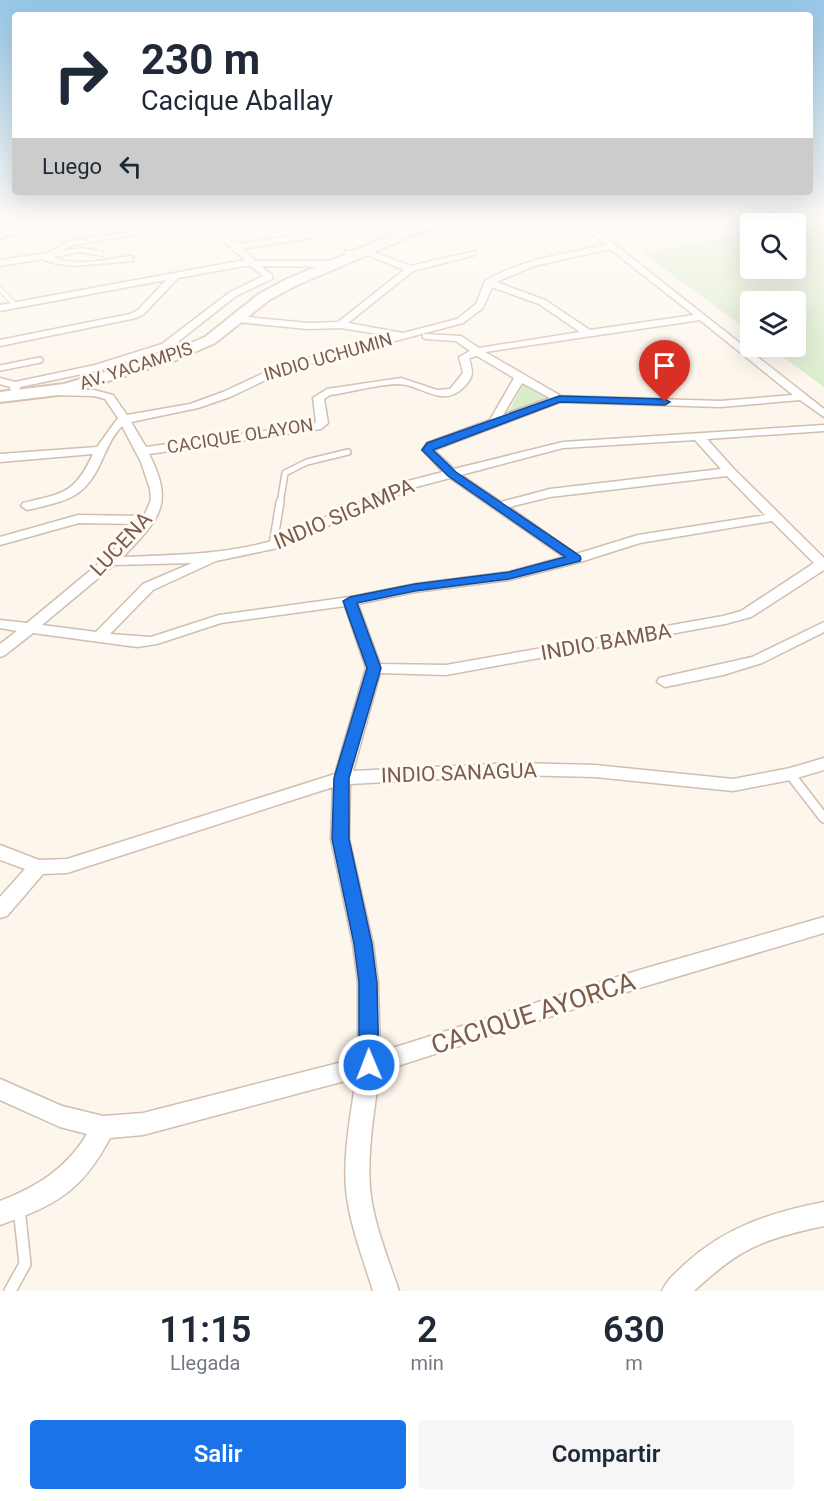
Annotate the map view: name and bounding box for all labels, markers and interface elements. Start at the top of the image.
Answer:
text: 230 m [141,35,260,84]
icon: right [42,36,120,114]
text: Cacique Aballay [141,85,333,117]
icon: left [114,150,147,183]
text: Luego [42,154,102,179]
map controls [740,213,806,357]
button: search [740,213,806,279]
button: layers [740,291,806,357]
street label: INDIO UCHUMIN [261,328,395,385]
street label: AV. YACAMPIS [77,337,195,394]
pin [639,340,690,402]
icon: arrive [648,349,681,382]
street label: CACIQUE OLAYON [165,414,314,457]
street label: INDIO SIGAMPA [270,474,418,554]
street label: LUCENA [85,507,157,581]
street label: INDIO BAMBA [539,619,673,665]
street label: INDIO SANAGUA [381,758,538,788]
street label: CACIQUE AYORCA [427,966,639,1060]
position arrow [337,1033,401,1097]
text: 11:15 [159,1309,251,1351]
text: 2 [417,1309,437,1351]
text: 630 [603,1309,665,1351]
text: Llegada [170,1351,240,1375]
text: min [410,1351,444,1375]
text: m [625,1351,643,1375]
button: Salir [30,1420,406,1489]
button: Compartir [418,1420,794,1489]

